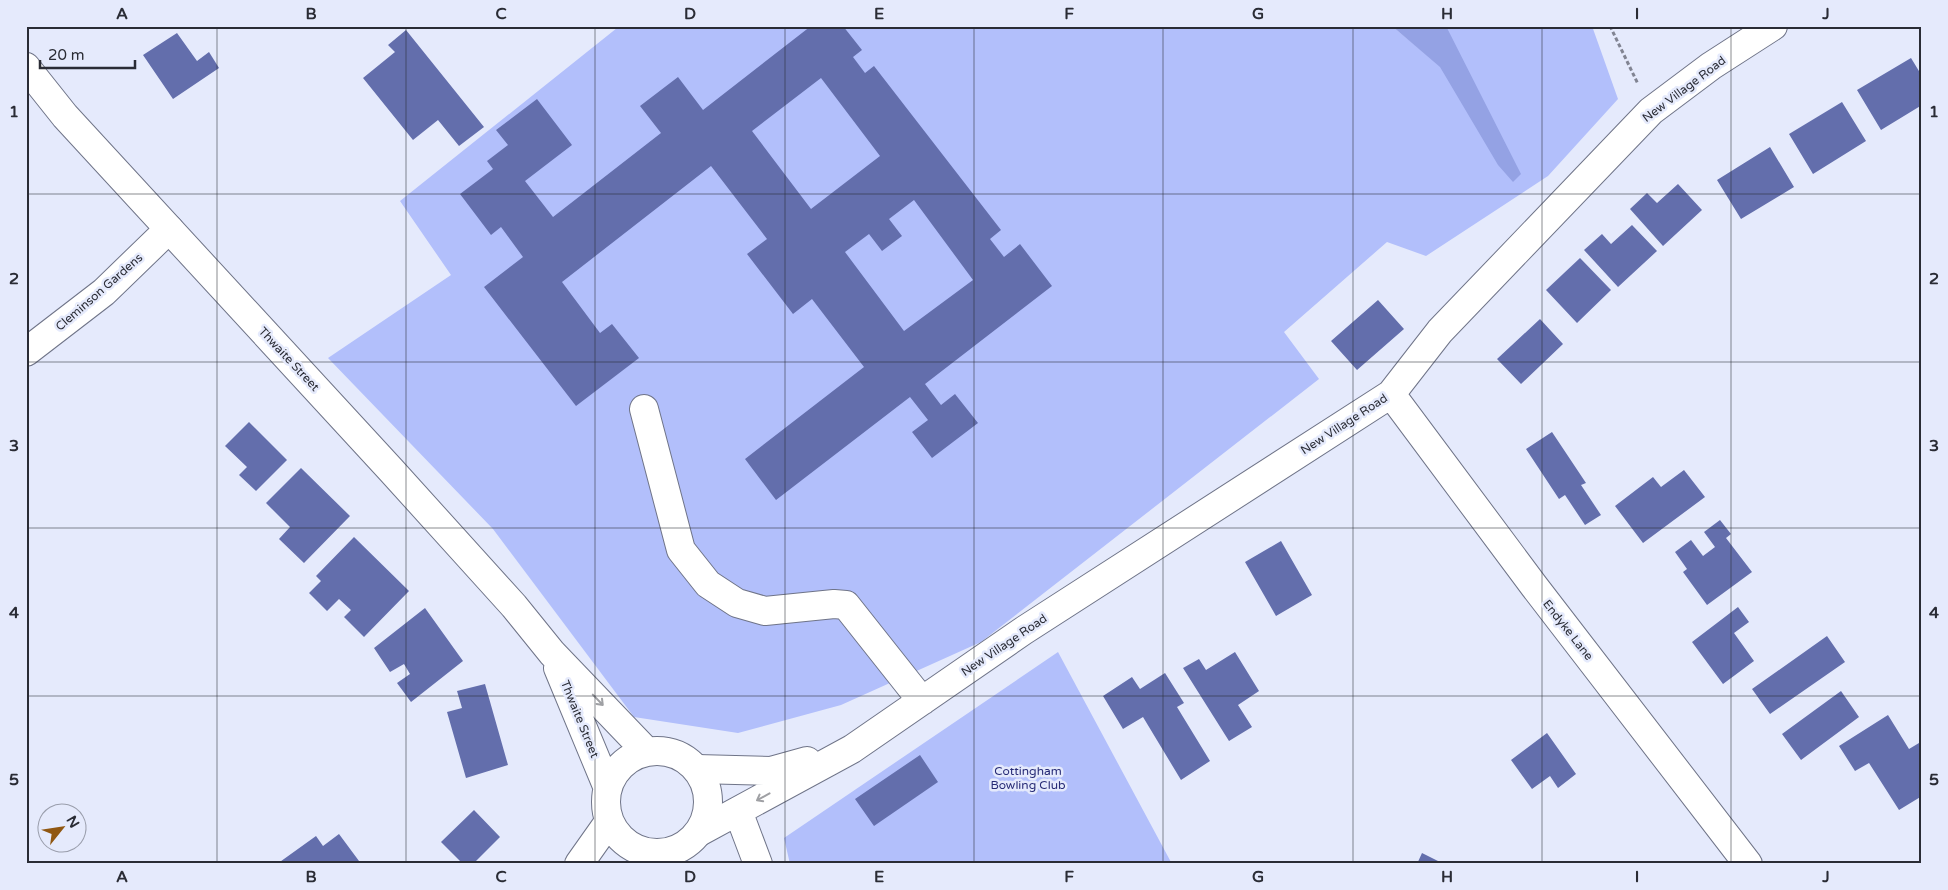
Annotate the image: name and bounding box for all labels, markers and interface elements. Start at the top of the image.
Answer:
text: A [116,4,128,24]
text: B [305,4,317,24]
text: C [495,4,507,24]
text: D [684,4,696,24]
text: E [874,4,884,24]
text: F [1064,4,1074,24]
text: G [1252,4,1264,24]
text: H [1441,4,1453,24]
text: I [1635,4,1639,24]
text: J [1821,4,1830,24]
scale bar [40,38,135,70]
text: 20 m [48,46,85,64]
street label: New Village Road [1640,53,1728,125]
text: 1 [9,102,19,122]
text: 1 [1929,102,1939,122]
street label: Cleminson Gardens [53,250,146,334]
text: 2 [9,269,19,289]
text: 2 [1929,269,1939,289]
street label: Thwaite Street [256,324,322,394]
street label: New Village Road [1298,391,1390,457]
text: 3 [9,436,19,456]
text: 3 [1929,436,1939,456]
street label: Endyke Lane [1540,597,1596,663]
text: 4 [9,603,19,623]
text: 4 [1929,603,1939,623]
street label: New Village Road [958,611,1050,679]
street label: Thwaite Street [558,678,602,760]
one-way arrow [592,694,604,707]
park label: Cottingham Bowling Club [990,764,1066,792]
text: 5 [9,770,19,790]
text: 5 [1929,770,1939,790]
one-way arrow [756,793,771,803]
north arrow [38,802,88,852]
text: N [63,813,83,831]
text: A [116,867,128,887]
text: B [305,867,317,887]
text: C [495,867,507,887]
text: D [684,867,696,887]
text: E [874,867,884,887]
text: F [1064,867,1074,887]
text: G [1252,867,1264,887]
text: H [1441,867,1453,887]
text: I [1635,867,1639,887]
text: J [1821,867,1830,887]

